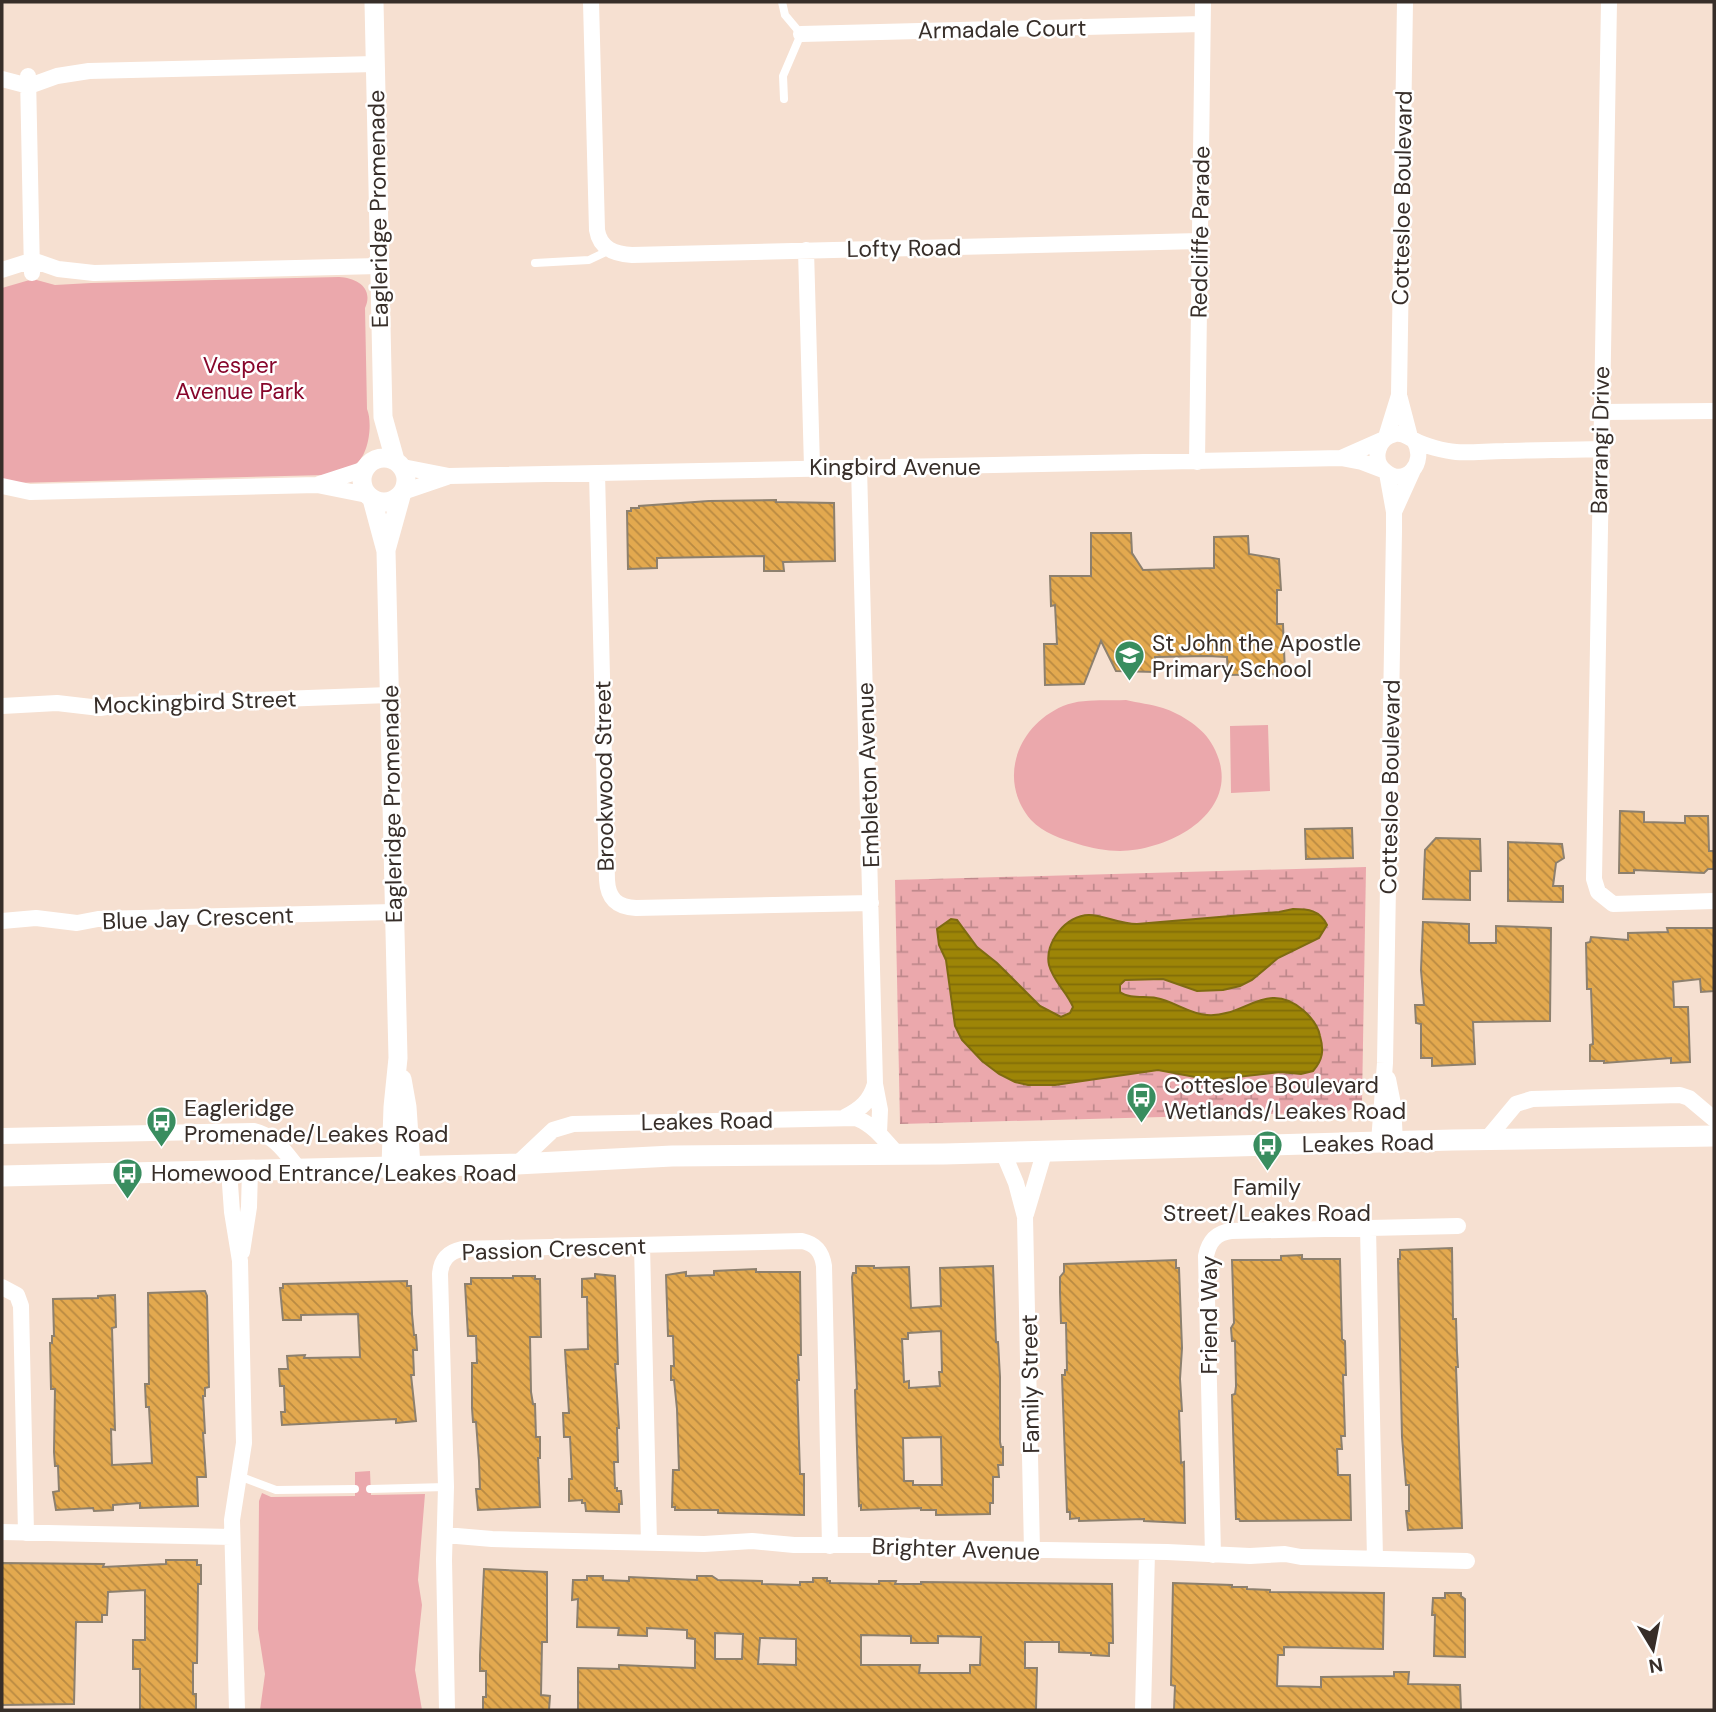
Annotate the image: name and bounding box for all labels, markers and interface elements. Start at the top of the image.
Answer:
street label: Armadale Court [917,13,1087,45]
street label: Eagleridge Promenade [361,90,395,328]
street label: Cottesloe Boulevard [1385,90,1419,306]
street label: Redcliffe Parade [1183,146,1217,318]
street label: Lofty Road [846,232,962,264]
park label: Vesper Avenue Park [175,350,305,406]
street label: Barrangi Drive [1584,366,1616,514]
street label: Kingbird Avenue [809,452,981,482]
place label: St John the Apostle Primary School [1152,628,1361,684]
school or university icon: St John the Apostle Primary School [1112,639,1146,683]
street label: Cottesloe Boulevard [1373,679,1407,895]
street label: Brookwood Street [587,680,621,872]
street label: Embleton Avenue [850,682,886,868]
street label: Mockingbird Street [93,683,297,721]
street label: Eagleridge Promenade [375,685,409,923]
street label: Blue Jay Crescent [102,900,294,936]
place label: Cottesloe Boulevard Wetlands/Leakes Road [1164,1070,1406,1126]
bus stop icon: Cottesloe Boulevard Wetlands/Leakes Road [1124,1081,1158,1125]
place label: Eagleridge Promenade/Leakes Road [184,1093,448,1149]
bus stop icon: Eagleridge Promenade/Leakes Road [144,1104,178,1148]
street label: Leakes Road [641,1105,773,1137]
street label: Leakes Road [1302,1127,1434,1159]
bus stop icon: Family Street/Leakes Road [1250,1129,1284,1173]
bus stop icon: Homewood Entrance/Leakes Road [111,1156,145,1200]
place label: Homewood Entrance/Leakes Road [151,1158,517,1188]
place label: Family Street/Leakes Road [1163,1172,1371,1228]
street label: Passion Crescent [461,1231,647,1267]
street label: Friend Way [1194,1255,1224,1375]
street label: Family Street [1014,1314,1046,1454]
street label: Brighter Avenue [871,1531,1041,1567]
north arrow [1618,1614,1688,1684]
text: N [1647,1652,1665,1679]

